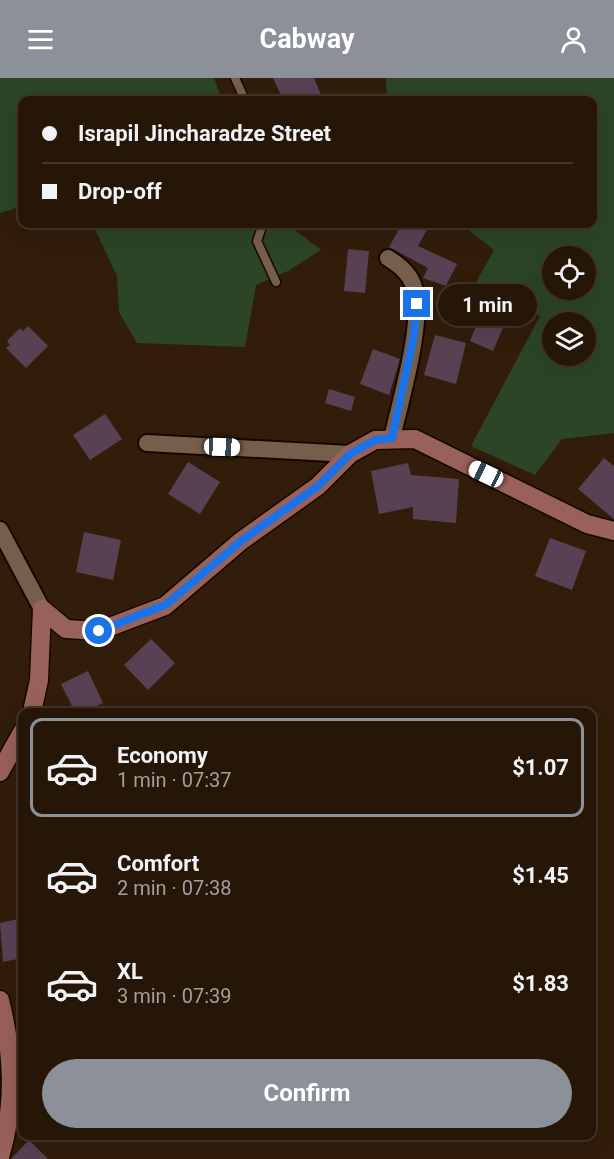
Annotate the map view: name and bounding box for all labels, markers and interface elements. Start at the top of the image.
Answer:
icon: menu [24,23,57,56]
text: Cabway [260,23,354,55]
icon: person [557,23,590,56]
text: Israpil Jincharadze Street [78,121,331,146]
text: Drop-off [78,179,162,204]
map controls [542,246,596,366]
button: locate [542,246,596,300]
callout: 1 min [438,283,537,325]
route end [403,290,430,317]
text: 1 min [462,293,513,317]
button: layers [542,312,596,366]
car [204,437,240,457]
car [466,458,506,490]
route start [85,617,112,644]
icon: car [45,741,99,795]
text: Economy [117,743,208,768]
text: $1.07 [512,755,569,780]
text: 1 min · 07:37 [117,768,232,792]
icon: car [45,849,99,903]
text: Comfort [117,851,199,876]
text: $1.45 [512,863,569,888]
text: 2 min · 07:38 [117,876,232,900]
icon: car [45,957,99,1011]
text: XL [117,959,143,984]
text: $1.83 [512,971,569,996]
text: 3 min · 07:39 [117,984,232,1008]
button: Confirm [42,1059,572,1128]

